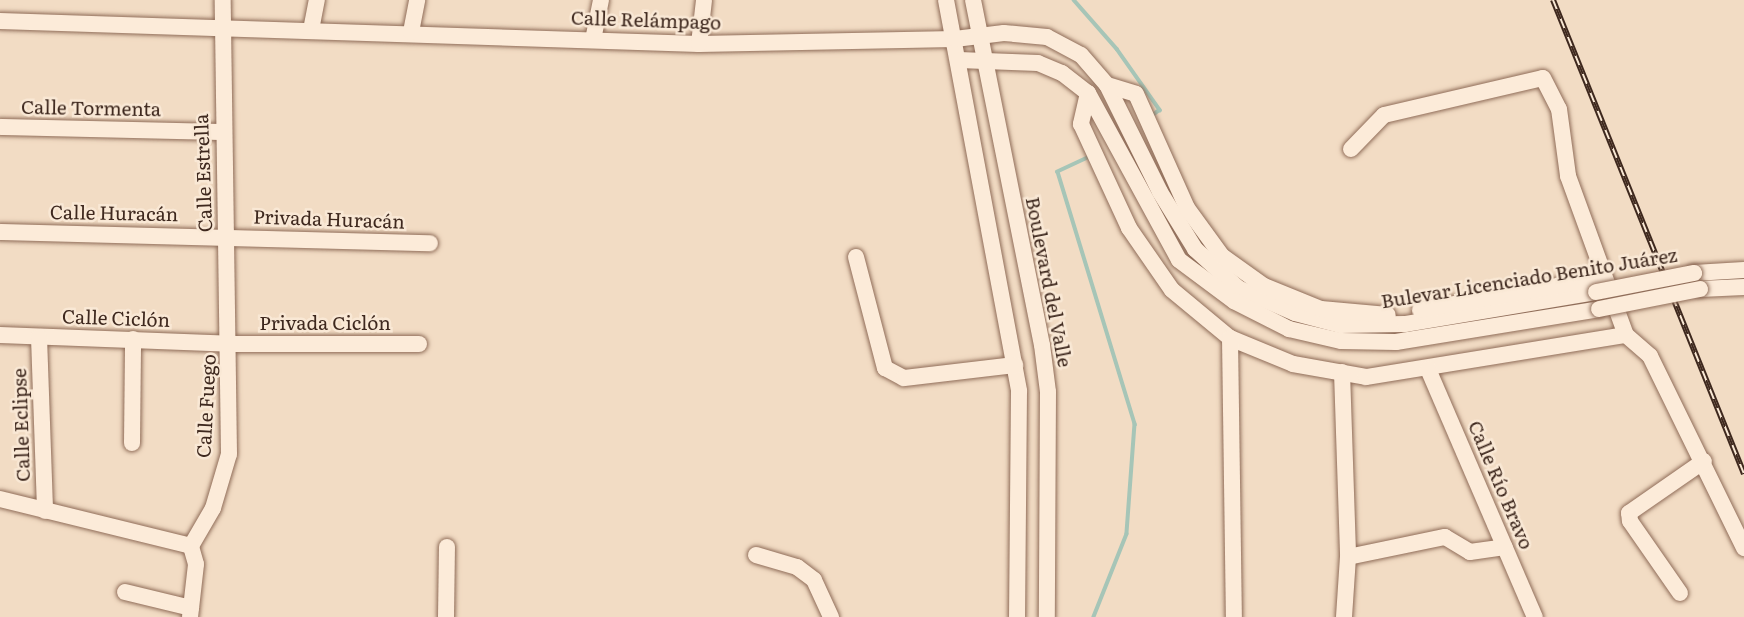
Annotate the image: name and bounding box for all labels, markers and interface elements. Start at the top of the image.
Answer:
street label: Calle Relámpago [571,6,721,34]
street label: Calle Tormenta [21,95,161,121]
street label: Calle Estrella [190,113,216,233]
street label: Boulevard del Valle [1021,195,1077,369]
street label: Calle Huracán [50,200,178,226]
street label: Privada Huracán [253,205,405,233]
street label: Bulevar Licenciado Benito Juárez [1379,243,1679,313]
street label: Calle Ciclón [62,305,170,331]
street label: Privada Ciclón [259,312,391,334]
street label: Calle Fuego [192,353,220,459]
street label: Calle Eclipse [8,368,34,482]
street label: Calle Río Bravo [1464,417,1538,553]

